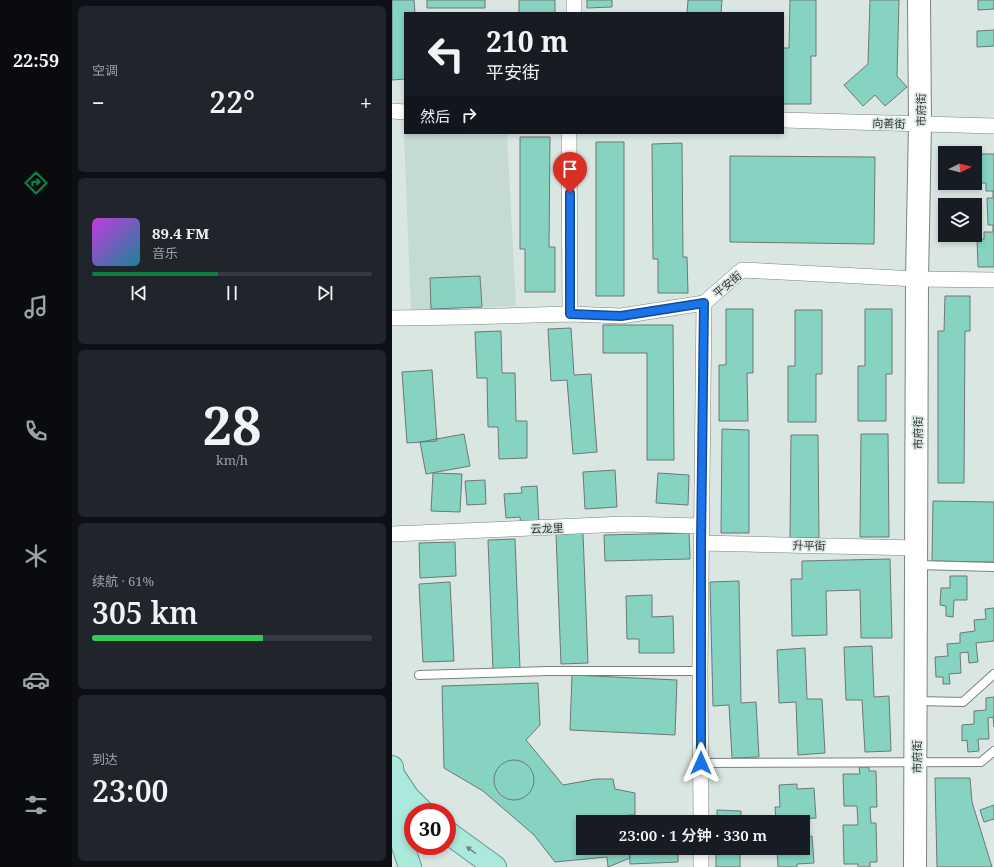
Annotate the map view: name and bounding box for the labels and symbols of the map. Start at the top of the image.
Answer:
street label: 市府街 [913,94,928,127]
street label: 向善街 [872,115,906,131]
north arrow [938,146,982,190]
pin [553,152,587,193]
street label: 平安街 [710,268,744,300]
street label: 市府街 [910,417,925,450]
street label: 云龙里 [530,520,564,536]
street label: 升平街 [792,537,826,553]
street label: 市府街 [909,741,924,774]
position arrow [680,742,722,784]
speed limit sign: 30 [404,803,456,855]
one-way arrow [465,846,476,854]

